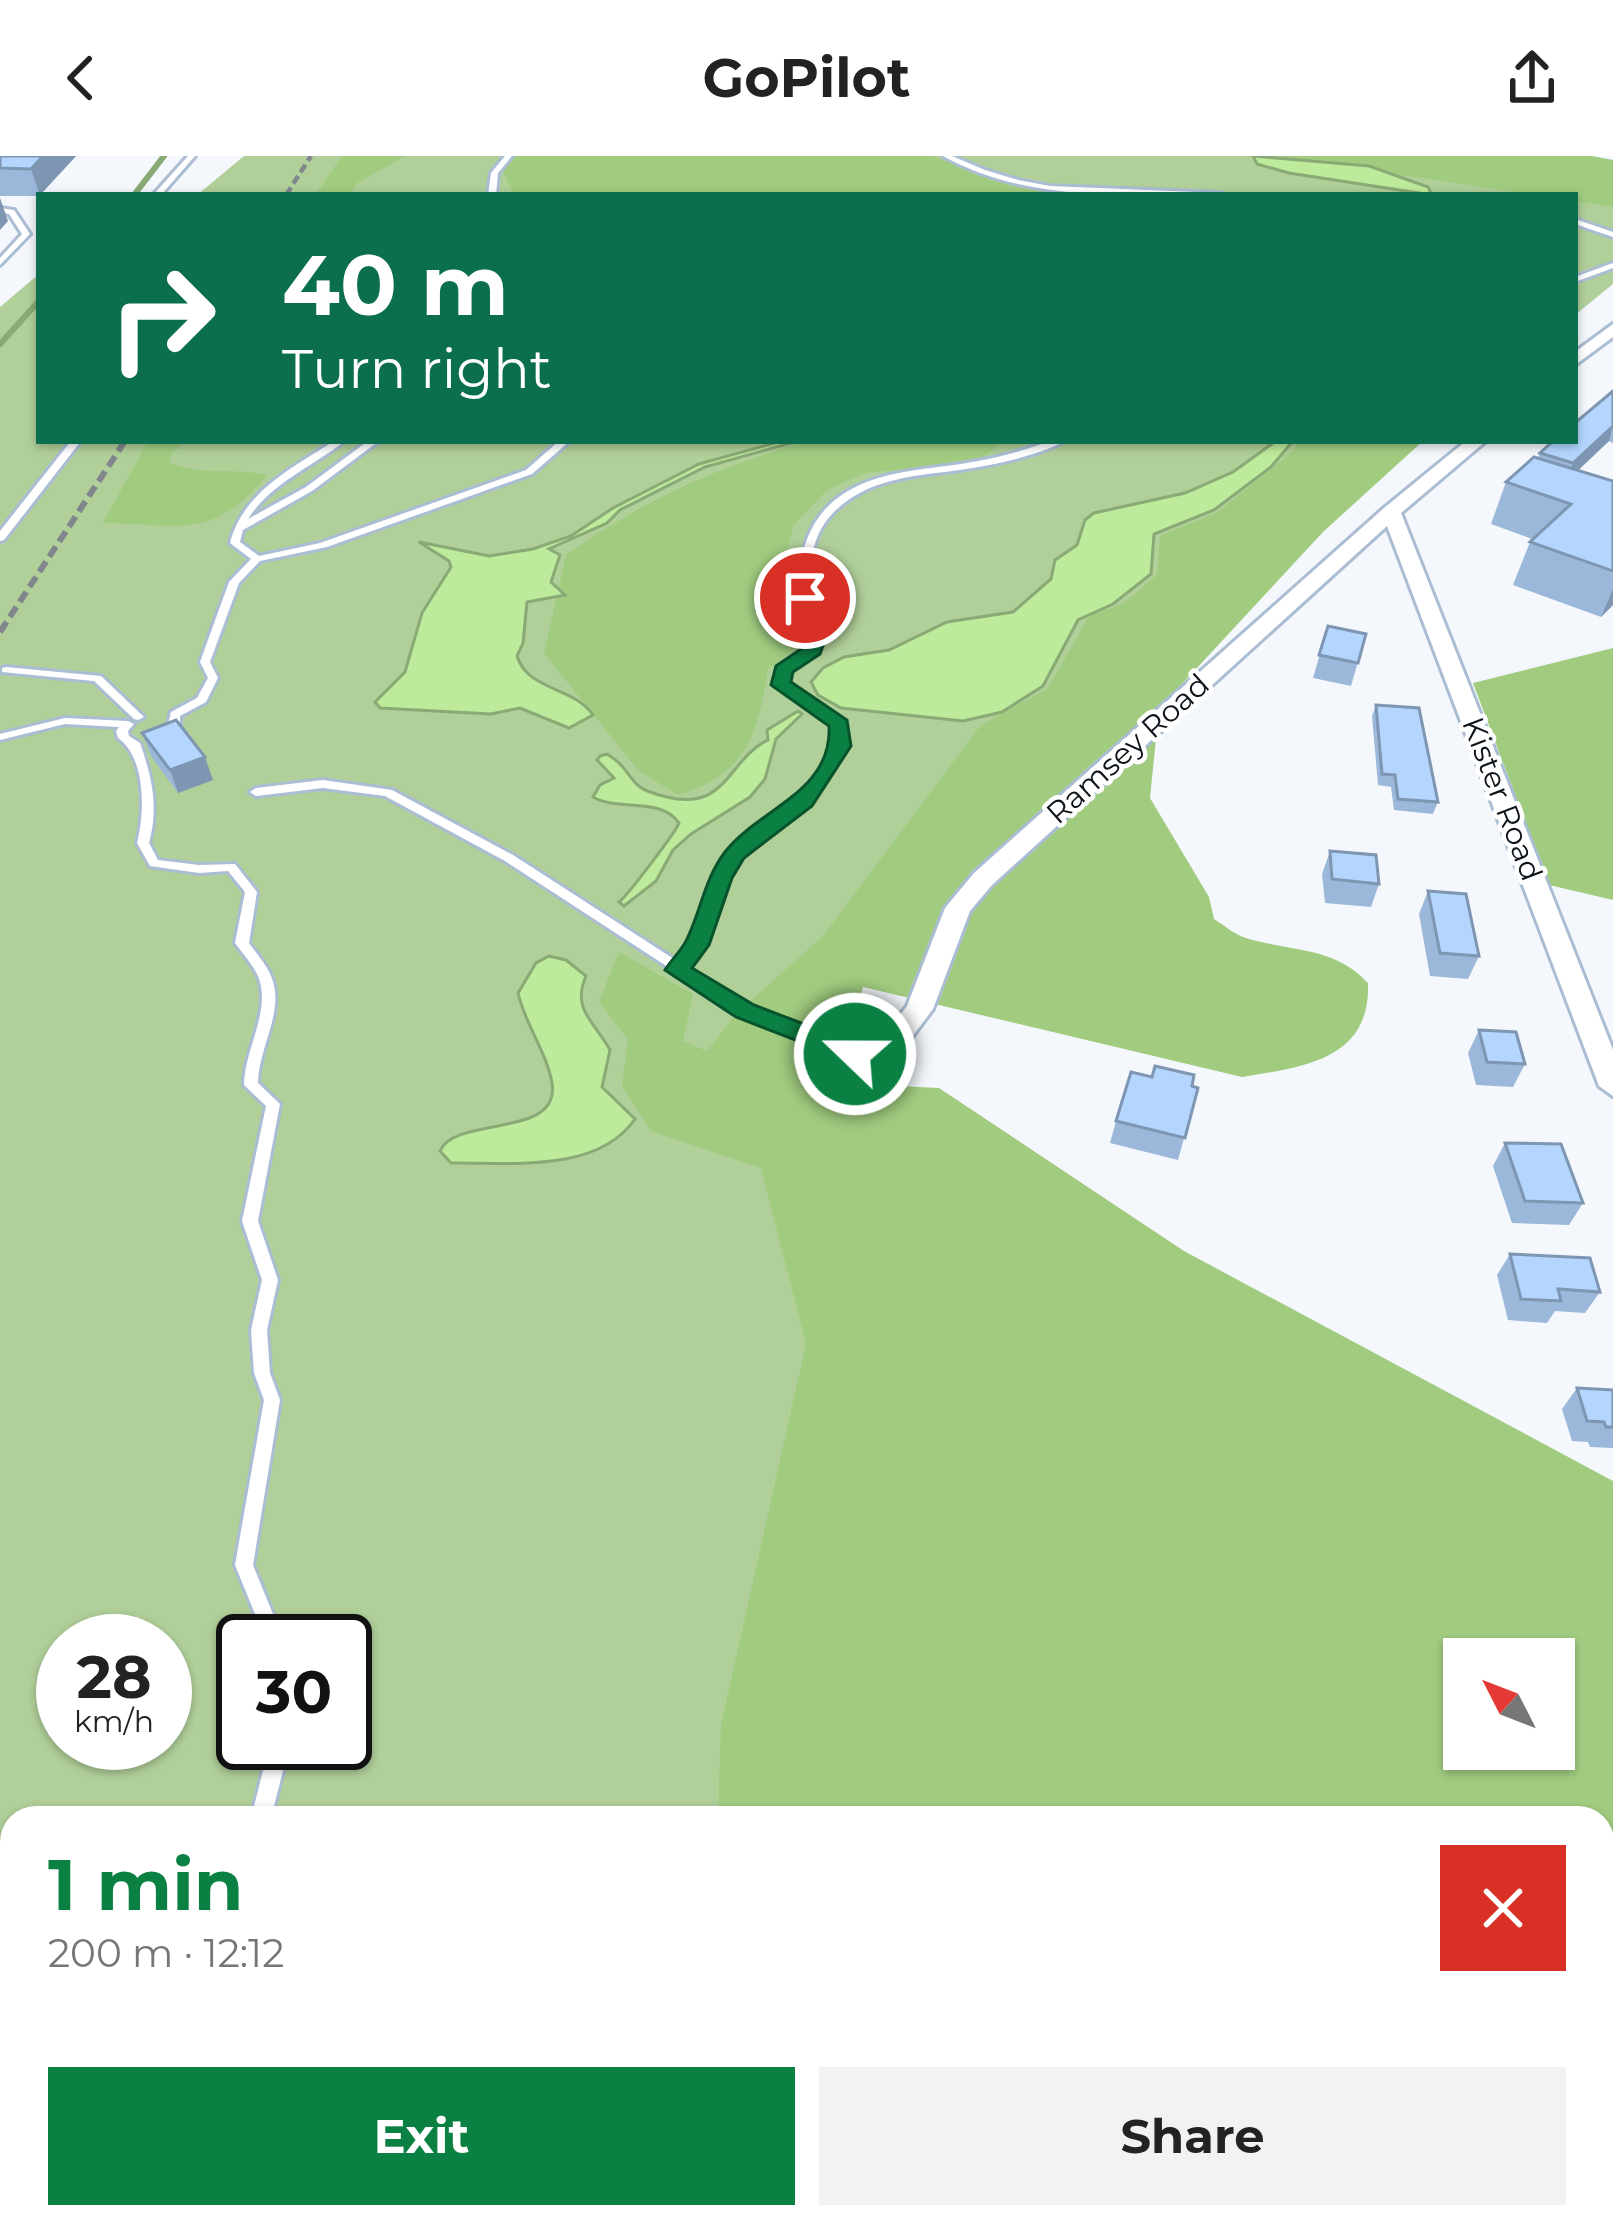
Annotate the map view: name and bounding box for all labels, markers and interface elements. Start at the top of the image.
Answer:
icon: back [48,45,114,111]
text: GoPilot [703,45,910,111]
icon: share [1499,45,1565,111]
text: 40 m [282,234,509,336]
icon: right [84,240,240,396]
text: Turn right [282,336,552,402]
pin [754,547,856,649]
icon: arrive [772,565,838,631]
street label: Ramsey Road [1039,666,1217,831]
street label: Kister Road [1454,712,1551,886]
position arrow [792,991,918,1117]
speed limit sign: 30 [216,1614,372,1770]
north arrow [1443,1638,1575,1770]
map controls [1443,1638,1575,1770]
text: 28 [77,1640,152,1713]
text: km/h [74,1703,154,1740]
text: 1 min [48,1840,244,1928]
button: close [1440,1845,1566,1971]
text: 200 m · 12:12 [48,1929,284,1977]
button: Exit [48,2067,795,2205]
button: Share [819,2067,1566,2205]

